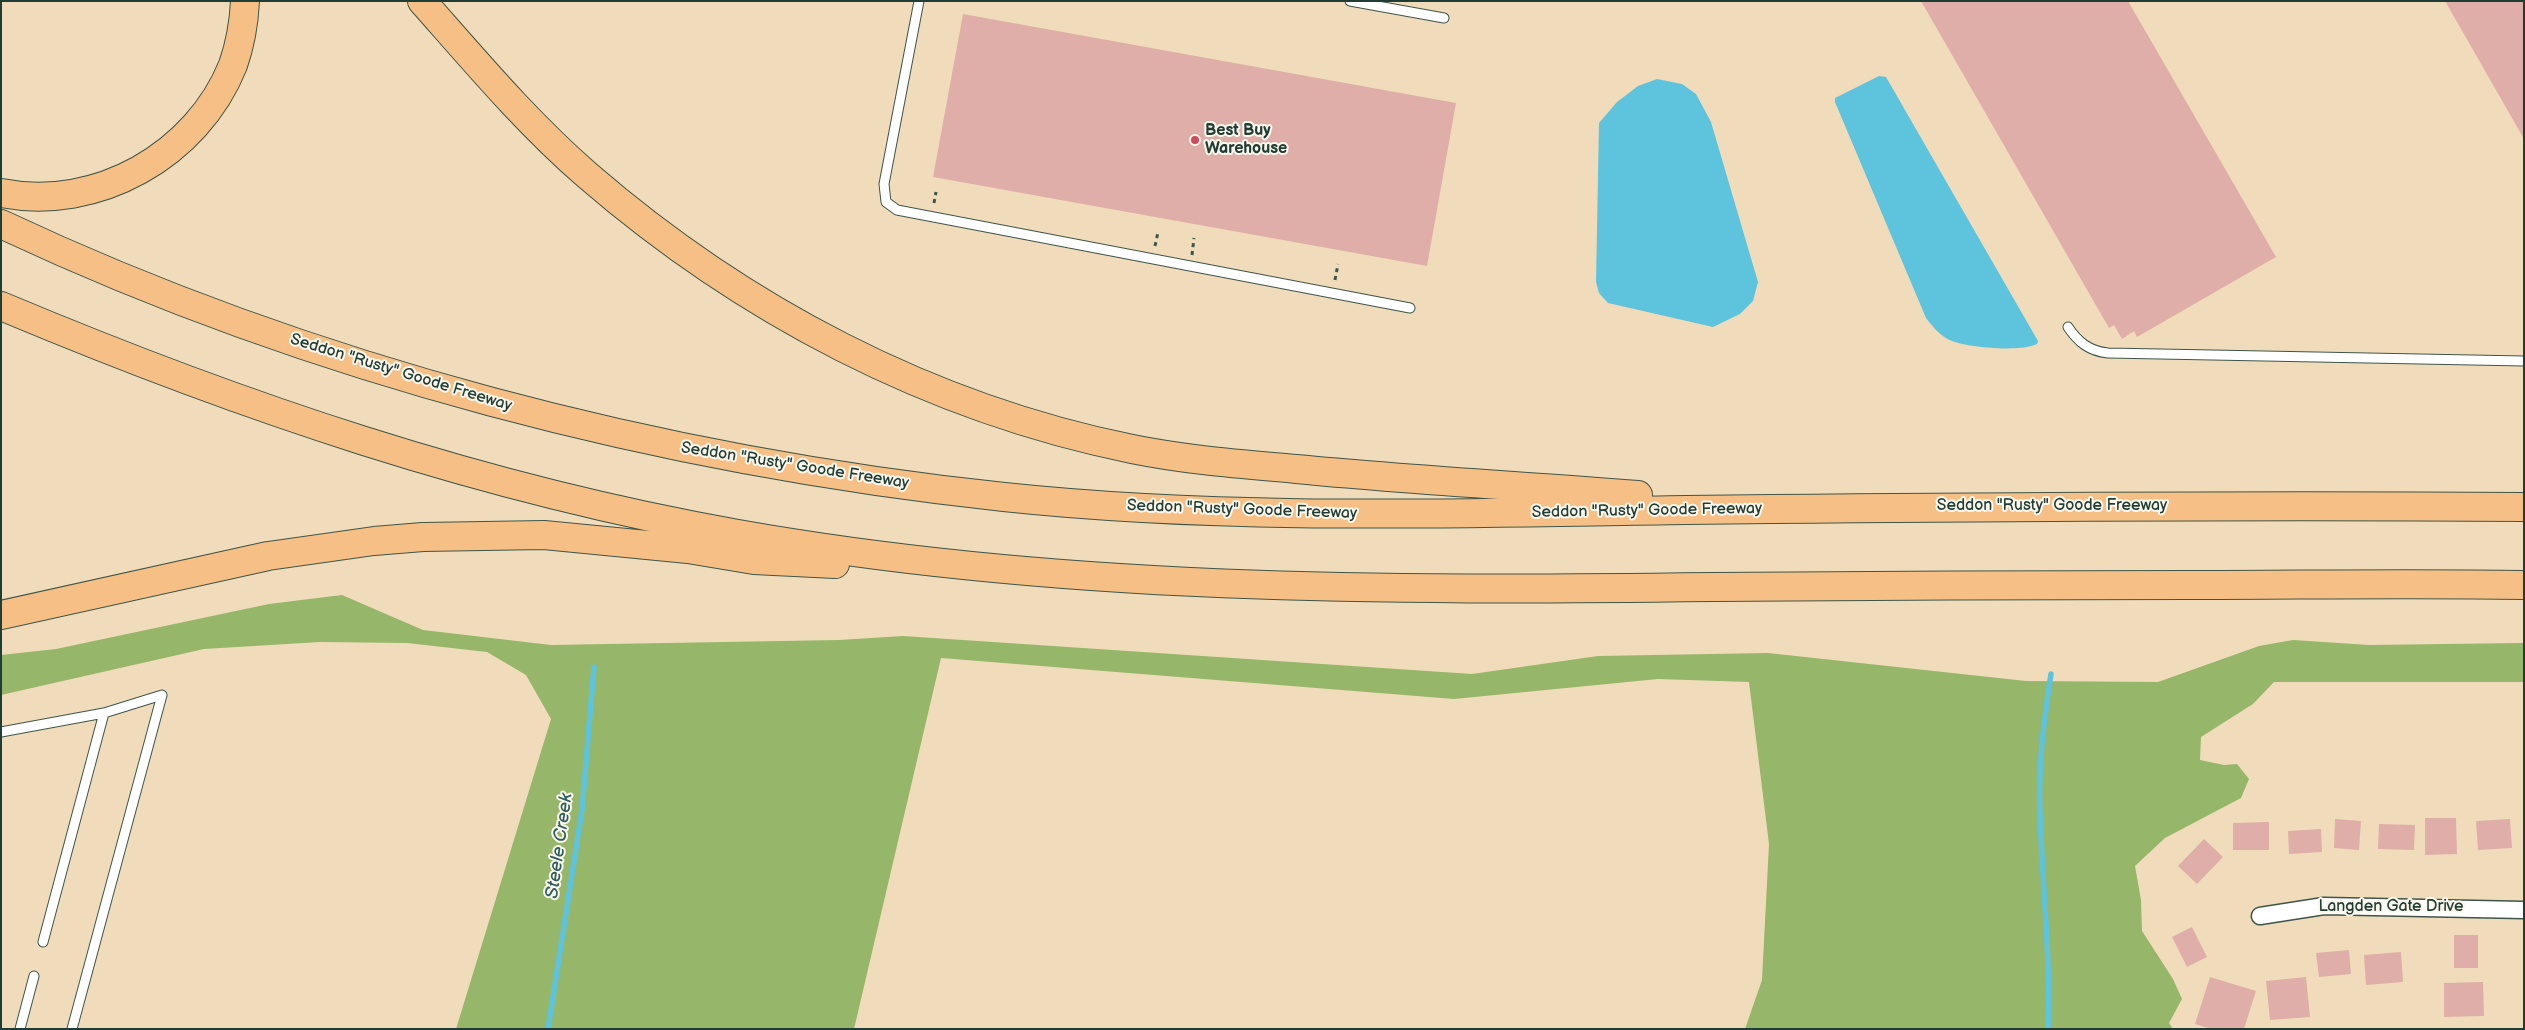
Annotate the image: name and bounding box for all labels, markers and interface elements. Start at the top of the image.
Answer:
place label: Best Buy Warehouse [1205,121,1287,159]
marker: Best Buy Warehouse [1189,134,1201,146]
street label: Seddon "Rusty" Goode Freeway [288,330,514,416]
street label: Seddon "Rusty" Goode Freeway [680,438,910,494]
street label: Seddon "Rusty" Goode Freeway [1126,496,1358,524]
street label: Seddon "Rusty" Goode Freeway [1937,496,2167,516]
street label: Seddon "Rusty" Goode Freeway [1532,499,1762,523]
water label: Steele Creek [542,792,578,900]
street label: Langden Gate Drive [2319,897,2463,917]

